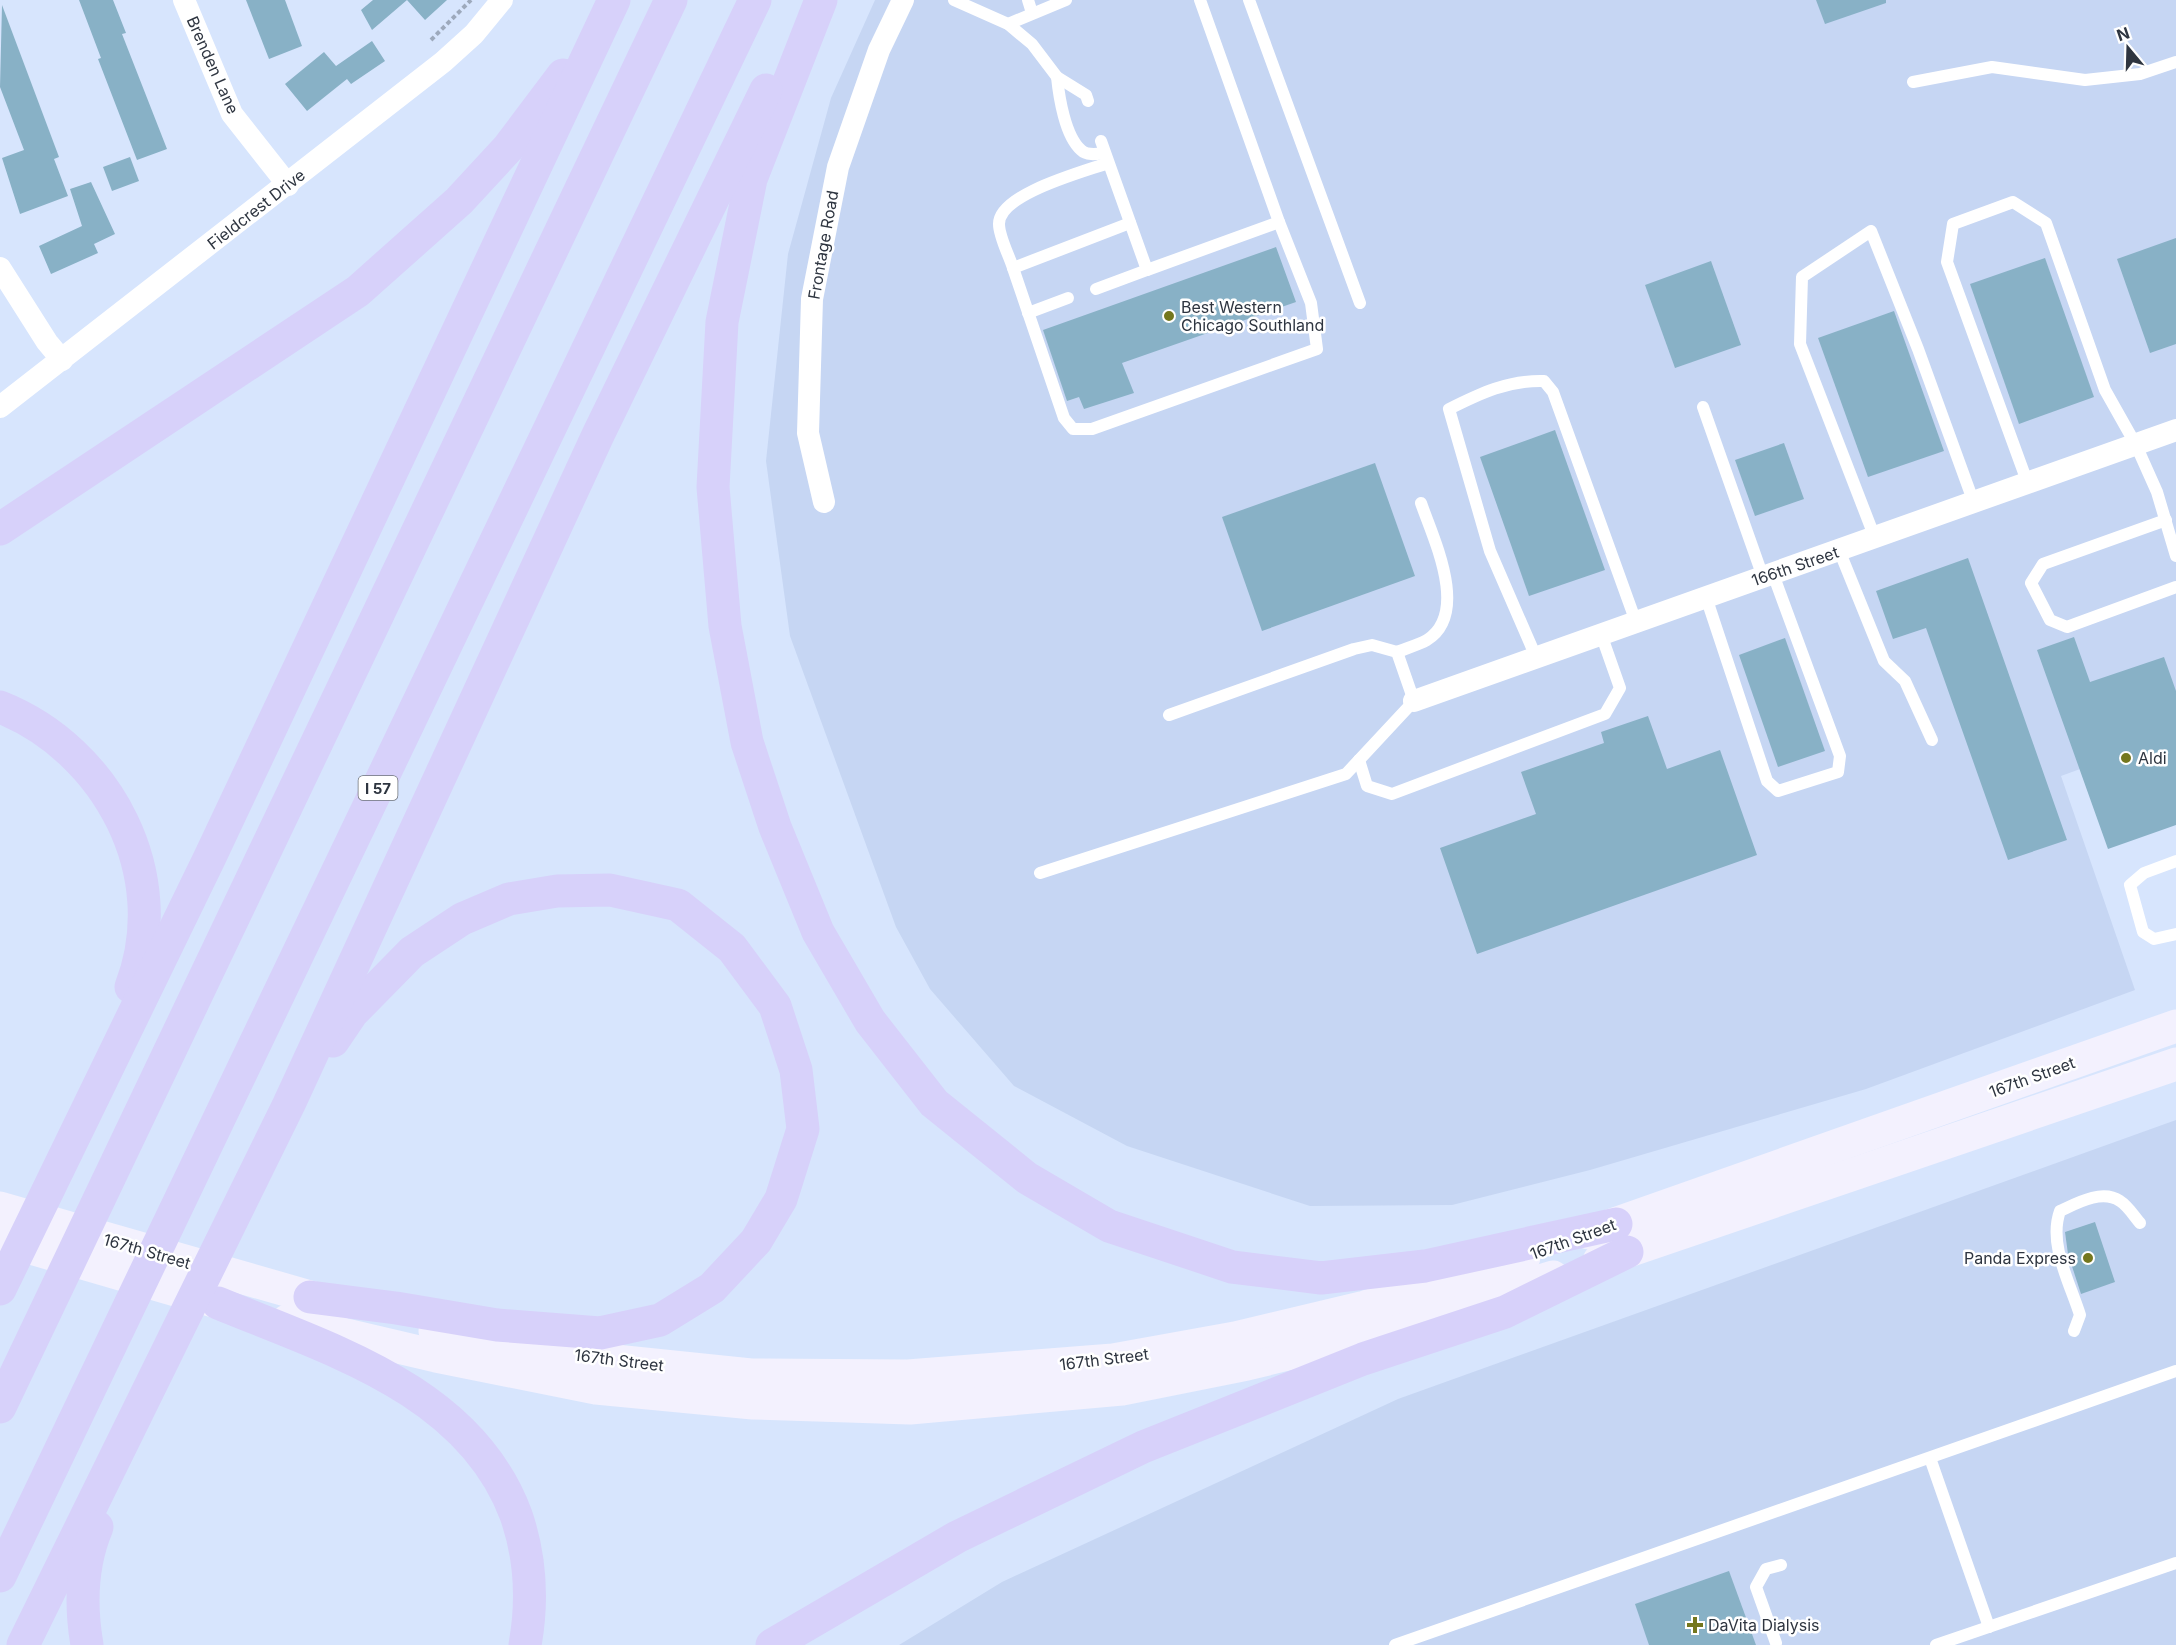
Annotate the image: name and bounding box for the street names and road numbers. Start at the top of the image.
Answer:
street label: Brenden Lane [183,13,243,117]
street label: Fieldcrest Drive [203,165,309,253]
street label: Frontage Road [804,189,842,301]
street label: 166th Street [1749,542,1841,590]
road number: I 57 [358,776,398,800]
street label: 167th Street [1986,1052,2078,1102]
street label: 167th Street [1527,1214,1619,1264]
street label: 167th Street [101,1229,193,1273]
street label: 167th Street [1058,1344,1150,1374]
street label: 167th Street [573,1345,665,1375]

